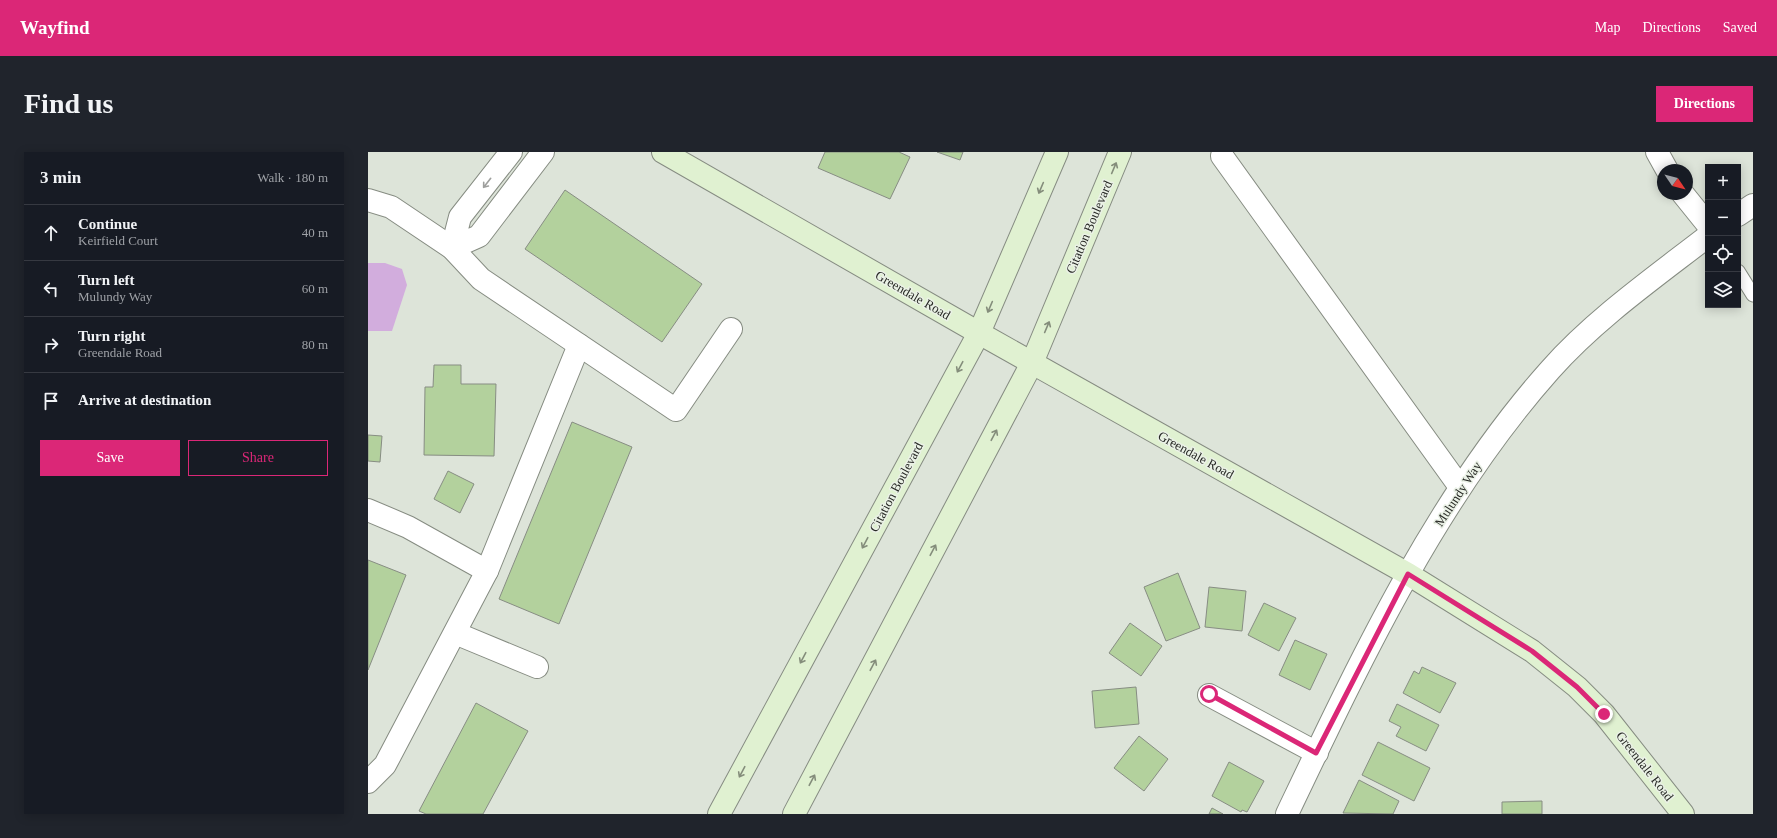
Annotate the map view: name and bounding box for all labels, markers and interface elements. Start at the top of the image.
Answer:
text: Wayfind [20,17,90,38]
text: Map [1595,20,1620,35]
text: Directions [1642,20,1701,35]
text: Saved [1723,20,1757,35]
button: Directions [1656,86,1753,122]
text: Find us [24,88,114,119]
one-way arrow [1110,163,1118,175]
north arrow [1657,164,1693,200]
map controls [1705,164,1741,308]
button: + [1705,164,1741,200]
text: 3 min [40,168,81,187]
text: Walk · 180 m [257,170,328,185]
one-way arrow [483,177,492,188]
street label: Citation Boulevard [1063,178,1115,276]
one-way arrow [1037,181,1044,193]
button: − [1705,200,1741,236]
text: Continue [78,216,137,232]
icon: ahead [40,222,62,244]
text: 40 m [302,225,328,240]
text: Keirfield Court [78,233,158,248]
button: locate [1705,236,1741,272]
street label: Greendale Road [873,267,954,323]
text: Turn left [78,272,135,288]
button: layers [1705,272,1741,308]
icon: left [40,278,62,300]
text: 60 m [302,281,328,296]
text: Mulundy Way [78,289,152,304]
one-way arrow [986,301,993,313]
one-way arrow [1044,321,1051,333]
text: Turn right [78,328,145,344]
icon: right [40,334,62,356]
text: 80 m [302,337,328,352]
text: Greendale Road [78,345,162,360]
one-way arrow [956,361,964,373]
icon: arrive [40,390,62,412]
text: Arrive at destination [78,392,211,408]
street label: Greendale Road [1156,428,1237,482]
one-way arrow [991,429,998,441]
street label: Citation Boulevard [866,439,926,534]
button: Save [40,440,180,476]
button: Share [188,440,328,476]
street label: Mulundy Way [1432,458,1485,529]
one-way arrow [861,537,869,549]
one-way arrow [930,544,938,556]
one-way arrow [799,652,807,664]
one-way arrow [869,659,877,671]
route start [1200,685,1218,703]
route end [1595,705,1613,723]
street label: Greendale Road [1613,728,1677,804]
one-way arrow [737,766,745,778]
one-way arrow [808,774,816,786]

